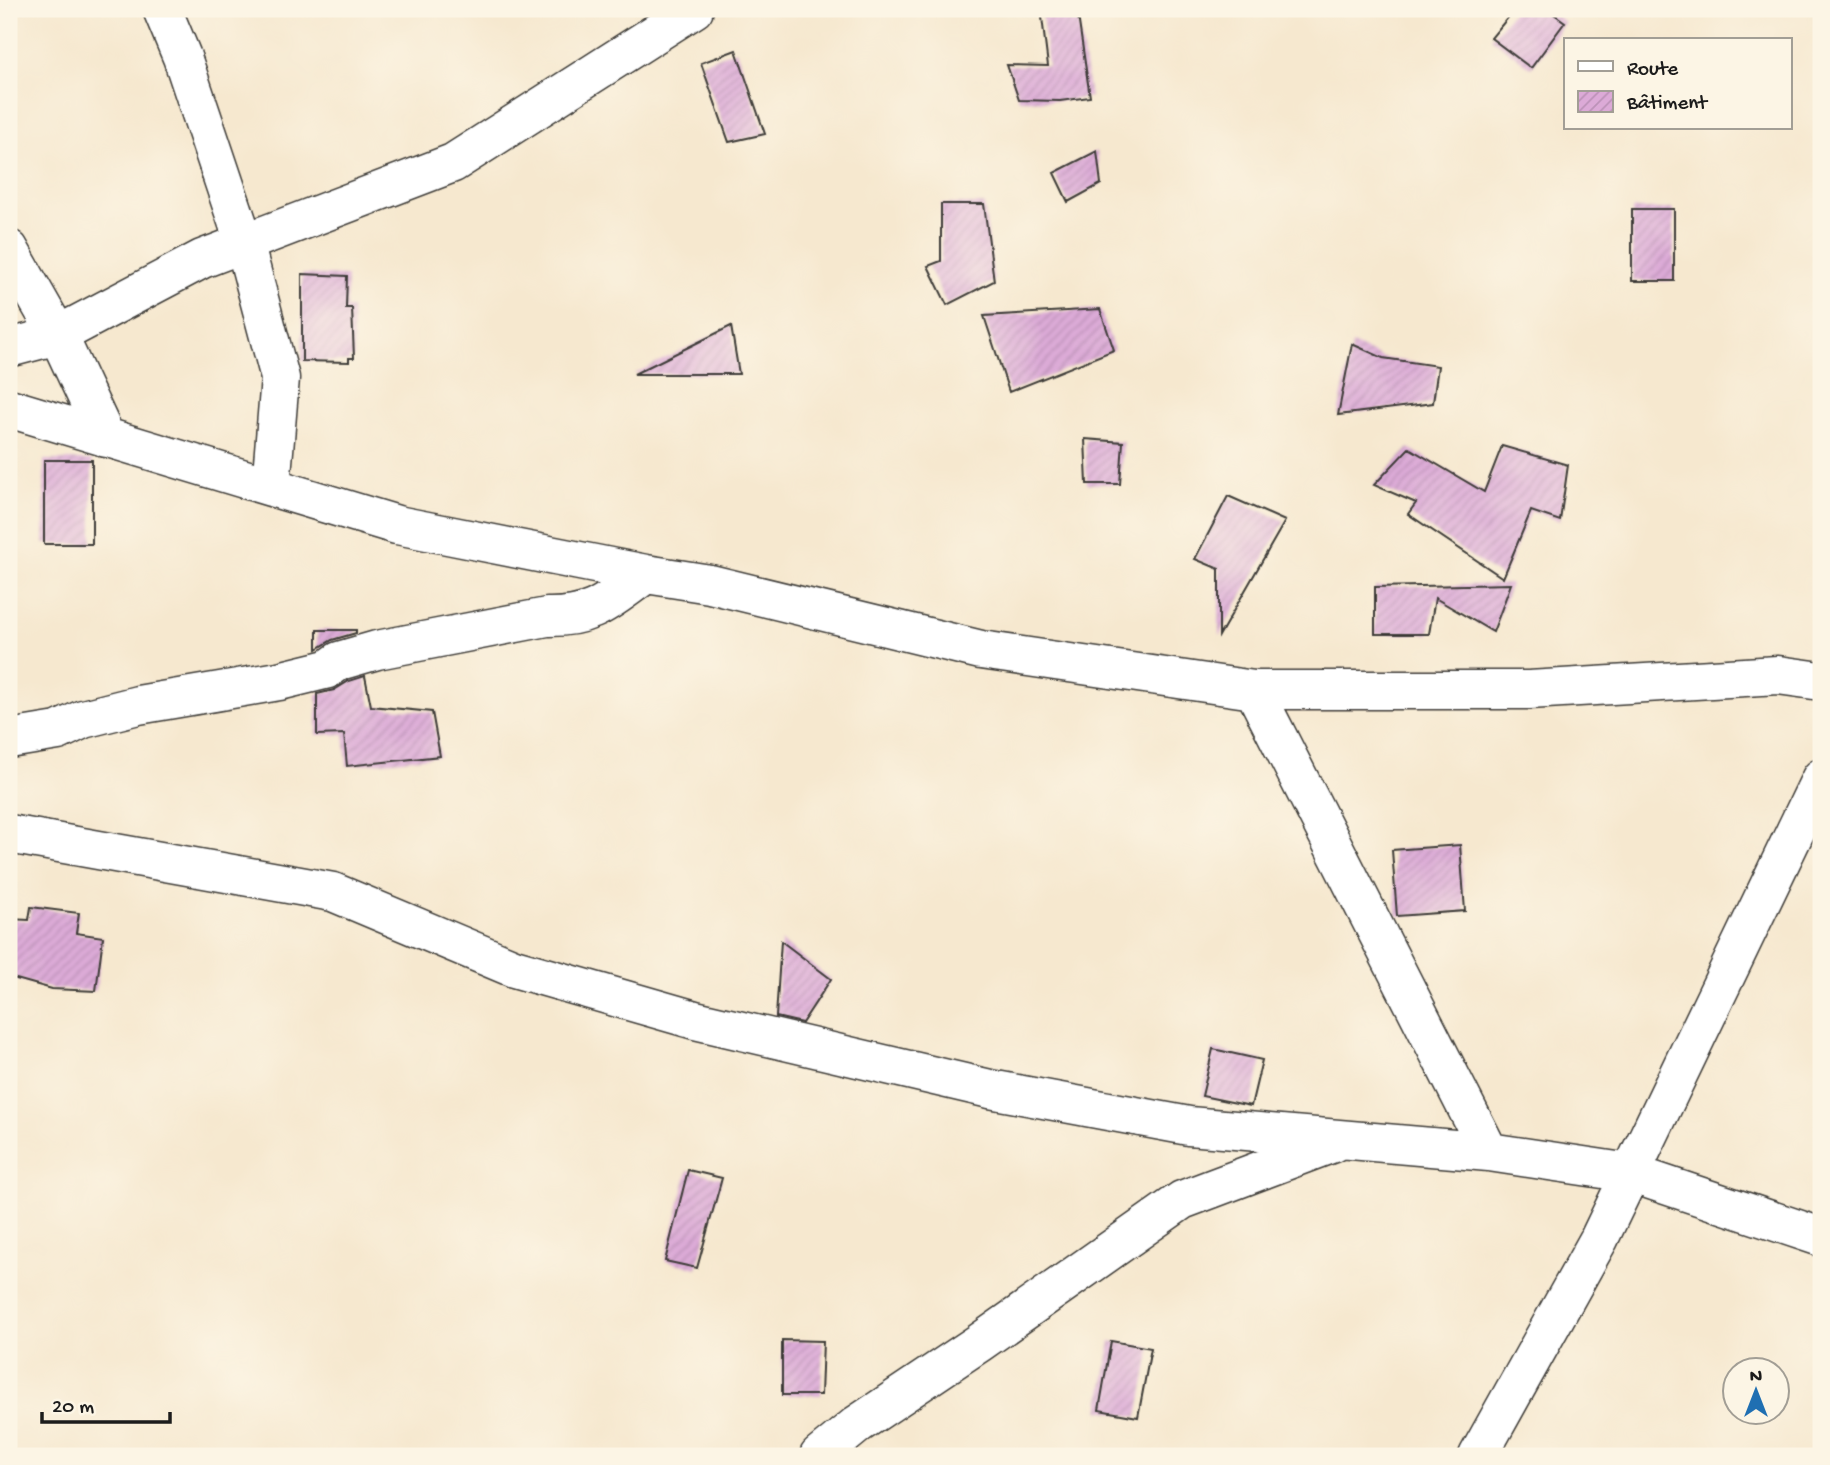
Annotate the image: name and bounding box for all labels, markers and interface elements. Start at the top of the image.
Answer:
legend [1564,38,1792,130]
text: Route [1627,58,1679,83]
text: Bâtiment [1626,92,1709,117]
north arrow [1722,1356,1792,1426]
text: N [1750,1366,1762,1389]
scale bar [42,1381,170,1425]
text: 20 m [52,1396,94,1421]

